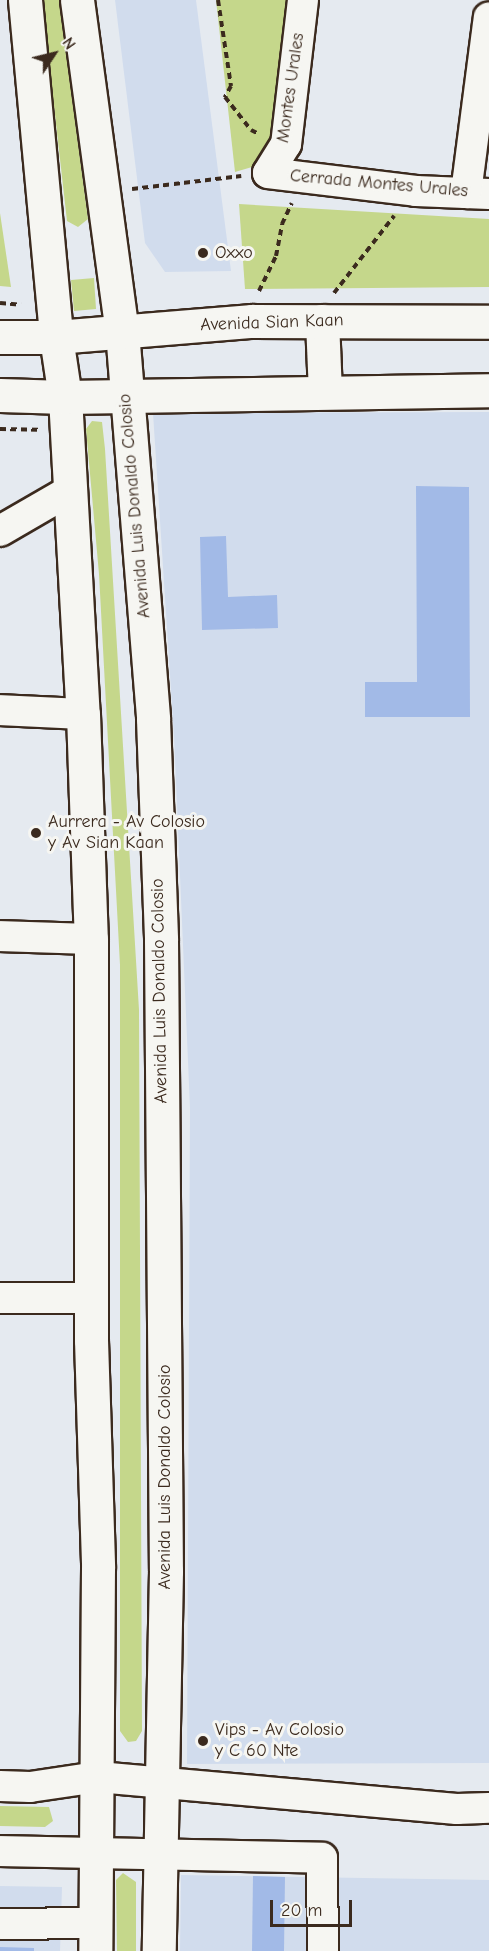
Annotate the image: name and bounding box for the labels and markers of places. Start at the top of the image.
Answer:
place label: Oxxo [215,242,253,264]
marker: Oxxo [196,246,210,260]
place label: Aurrera - Av Colosio y Av Sian Kaan [48,812,205,854]
marker: Aurrera - Av Colosio y Av Sian Kaan [29,826,43,840]
place label: Vips - Av Colosio y C 60 Nte [215,1720,344,1762]
marker: Vips - Av Colosio y C 60 Nte [196,1734,210,1748]

